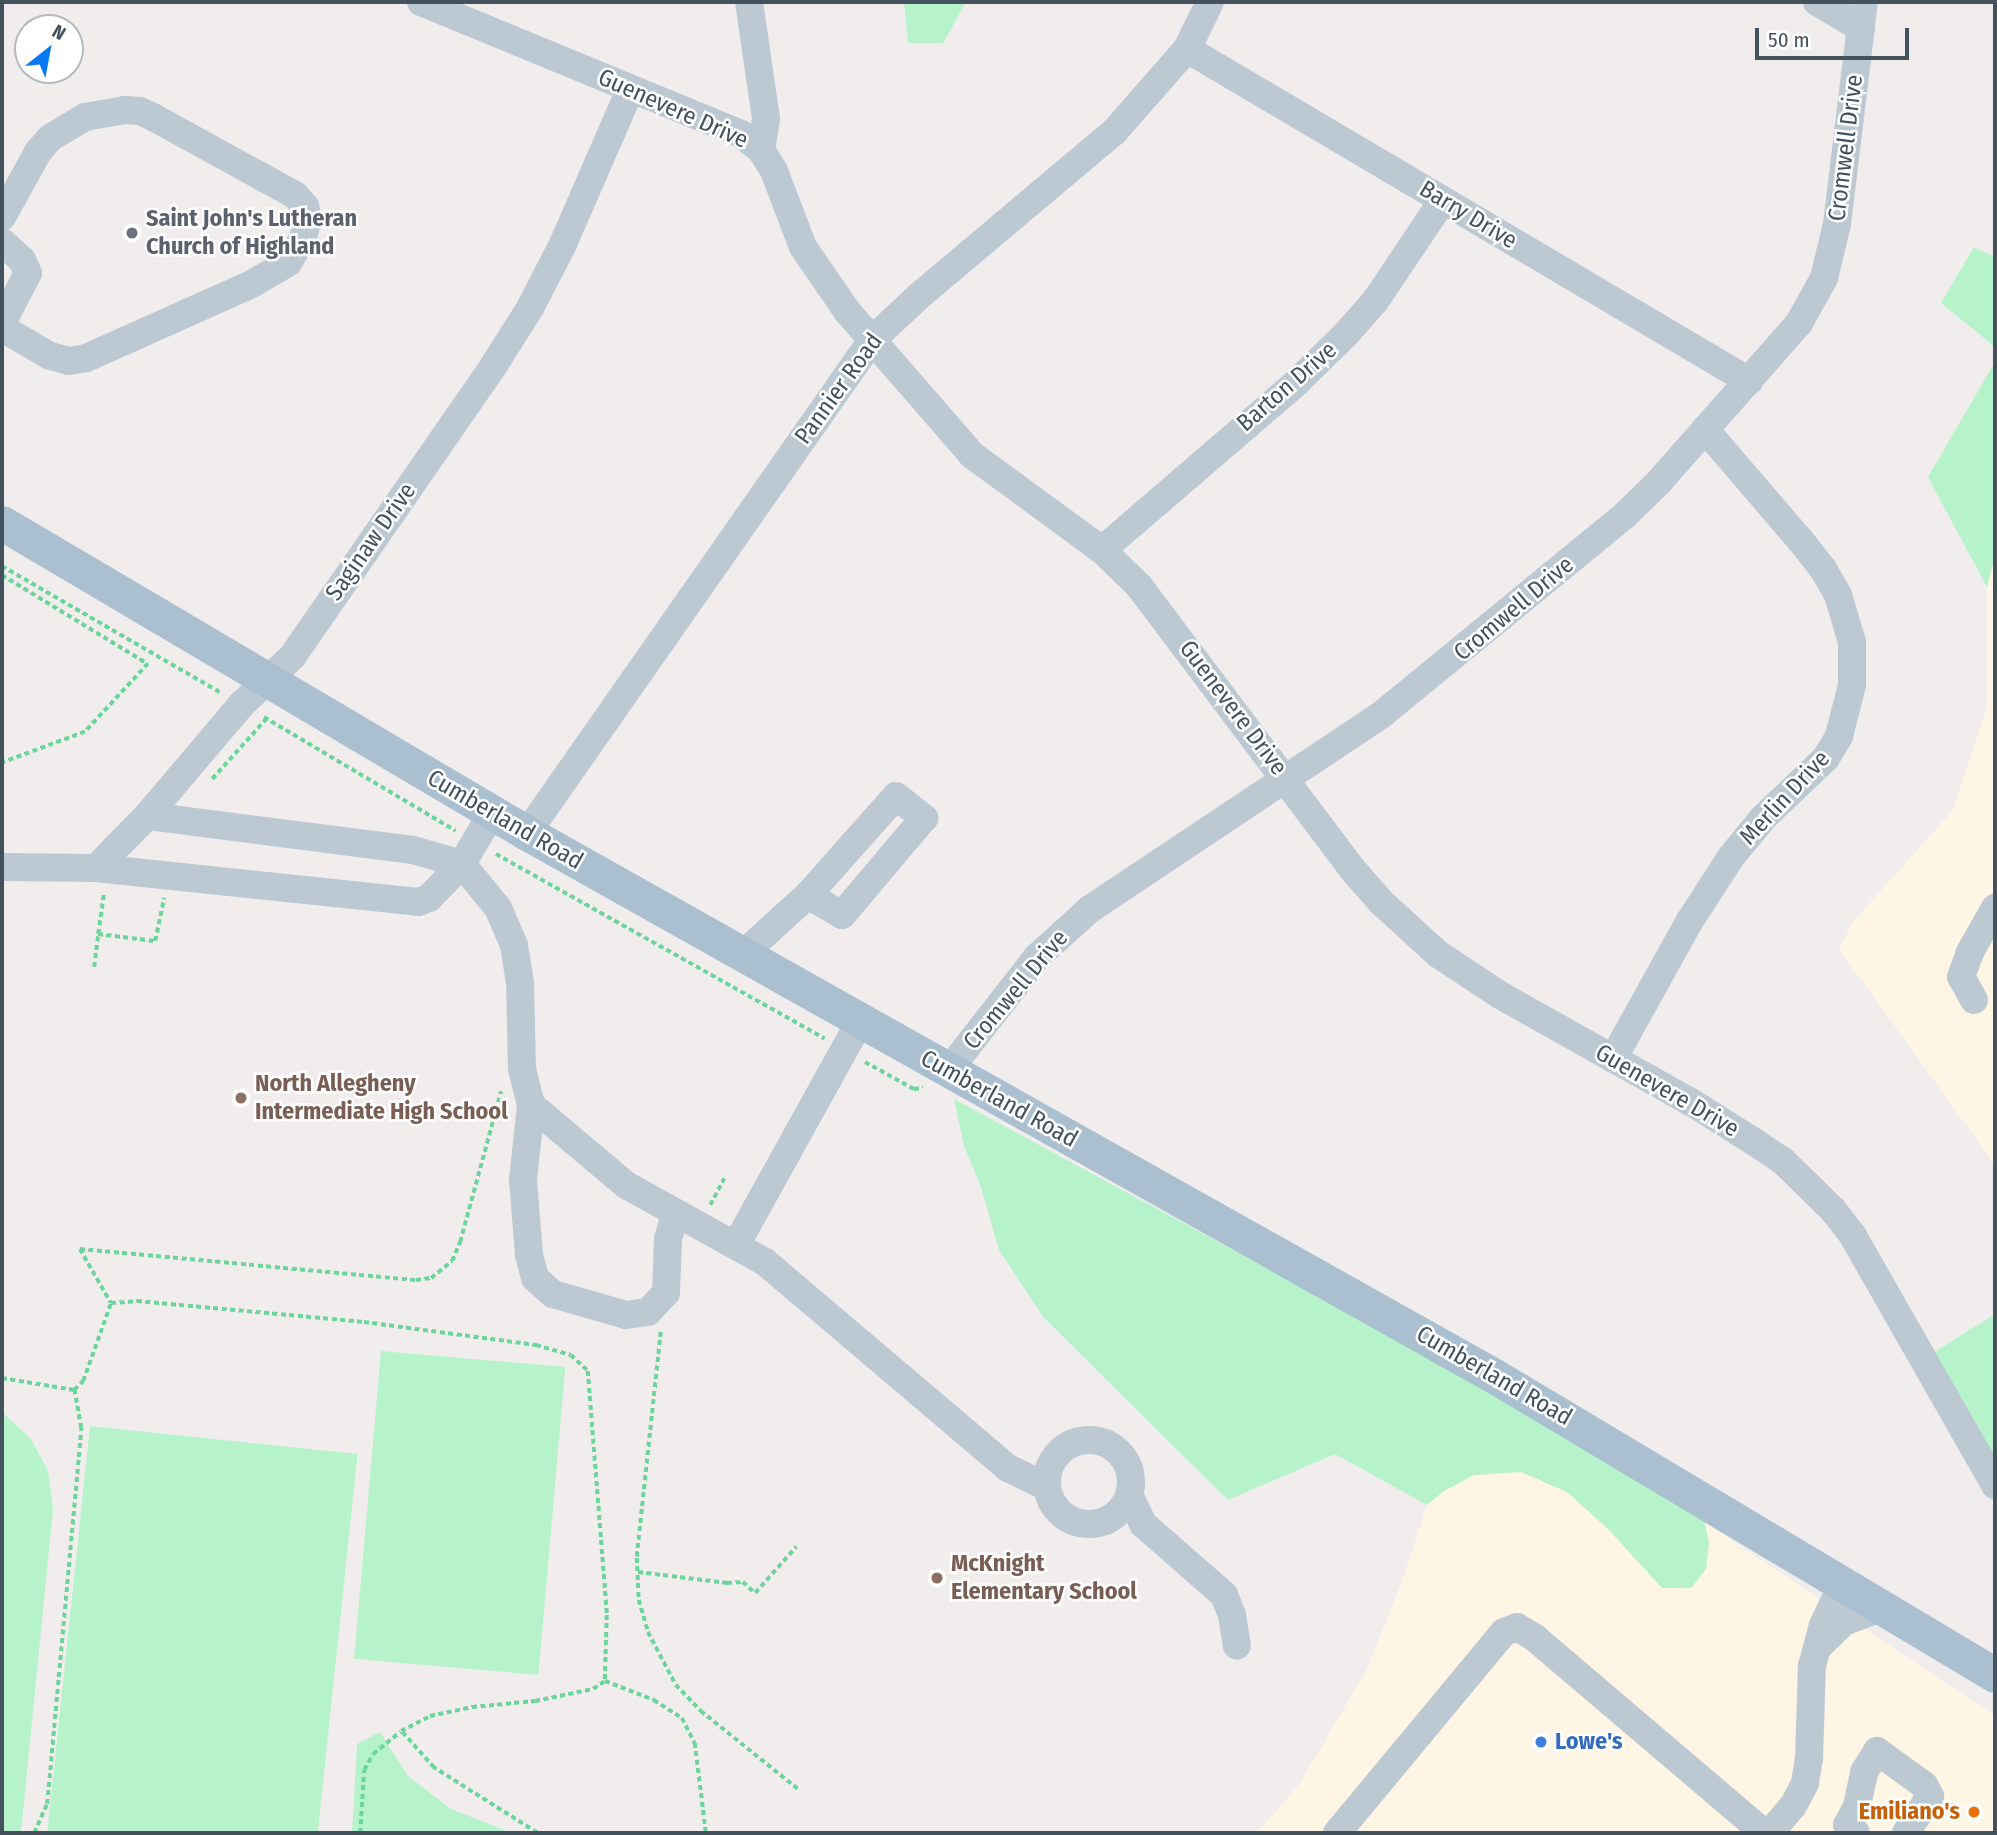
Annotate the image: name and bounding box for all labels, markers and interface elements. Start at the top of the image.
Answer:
north arrow [14,14,84,84]
scale bar [1759,14,1913,58]
text: N [48,19,70,45]
text: 50 m [1768,27,1810,53]
street label: Guenevere Drive [594,63,752,155]
street label: Cromwell Drive [1823,73,1869,223]
street label: Barry Drive [1414,175,1522,255]
place label: Saint John's Lutheran Church of Highland [146,205,357,261]
marker: Saint John's Lutheran Church of Highland [124,225,140,241]
street label: Pannier Road [789,328,889,450]
street label: Barton Drive [1231,336,1343,438]
street label: Saginaw Drive [320,478,422,606]
street label: Cromwell Drive [1448,551,1580,667]
street label: Guenevere Drive [1173,635,1293,781]
street label: Merlin Drive [1734,745,1836,851]
street label: Cumberland Road [422,764,588,876]
street label: Cromwell Drive [958,924,1074,1056]
street label: Guenevere Drive [1590,1038,1744,1144]
street label: Cumberland Road [916,1044,1082,1154]
place label: North Allegheny Intermediate High School [255,1070,508,1126]
marker: North Allegheny Intermediate High School [233,1090,249,1106]
street label: Cumberland Road [1411,1320,1577,1432]
place label: McKnight Elementary School [951,1550,1137,1606]
marker: McKnight Elementary School [929,1570,945,1586]
place label: Lowe's [1555,1728,1623,1756]
marker: Lowe's [1533,1734,1549,1750]
place label: Emiliano's [1859,1798,1960,1826]
marker: Emiliano's [1966,1804,1982,1820]

